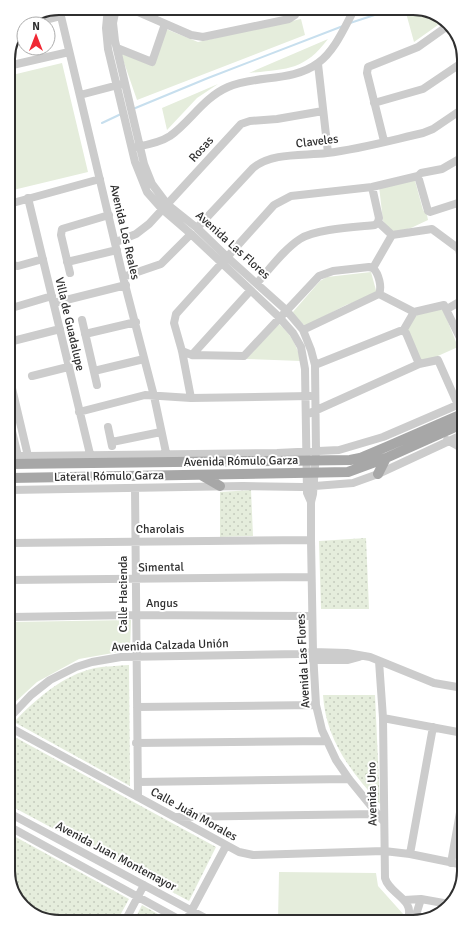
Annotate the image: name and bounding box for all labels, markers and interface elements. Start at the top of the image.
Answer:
north arrow [16,16,56,56]
text: N [32,20,40,33]
street label: Claveles [295,131,339,152]
street label: Rosas [186,133,217,165]
street label: Avenida Los Reales [106,183,143,281]
street label: Avenida Las Flores [192,208,273,283]
street label: Villa de Guadalupe [51,276,88,373]
street label: Avenida Rómulo Garza [183,453,299,470]
street label: Lateral Rómulo Garza [54,468,164,485]
street label: Charolais [136,522,184,537]
street label: Calle Hacienda [116,556,131,632]
street label: Simental [138,560,185,575]
street label: Angus [146,596,178,611]
street label: Avenida Las Flores [294,613,313,709]
street label: Avenida Calzada Unión [111,636,229,655]
street label: Avenida Uno [364,762,381,826]
street label: Calle Juán Morales [148,784,240,844]
street label: Avenida Juan Montemayor [53,818,179,895]

